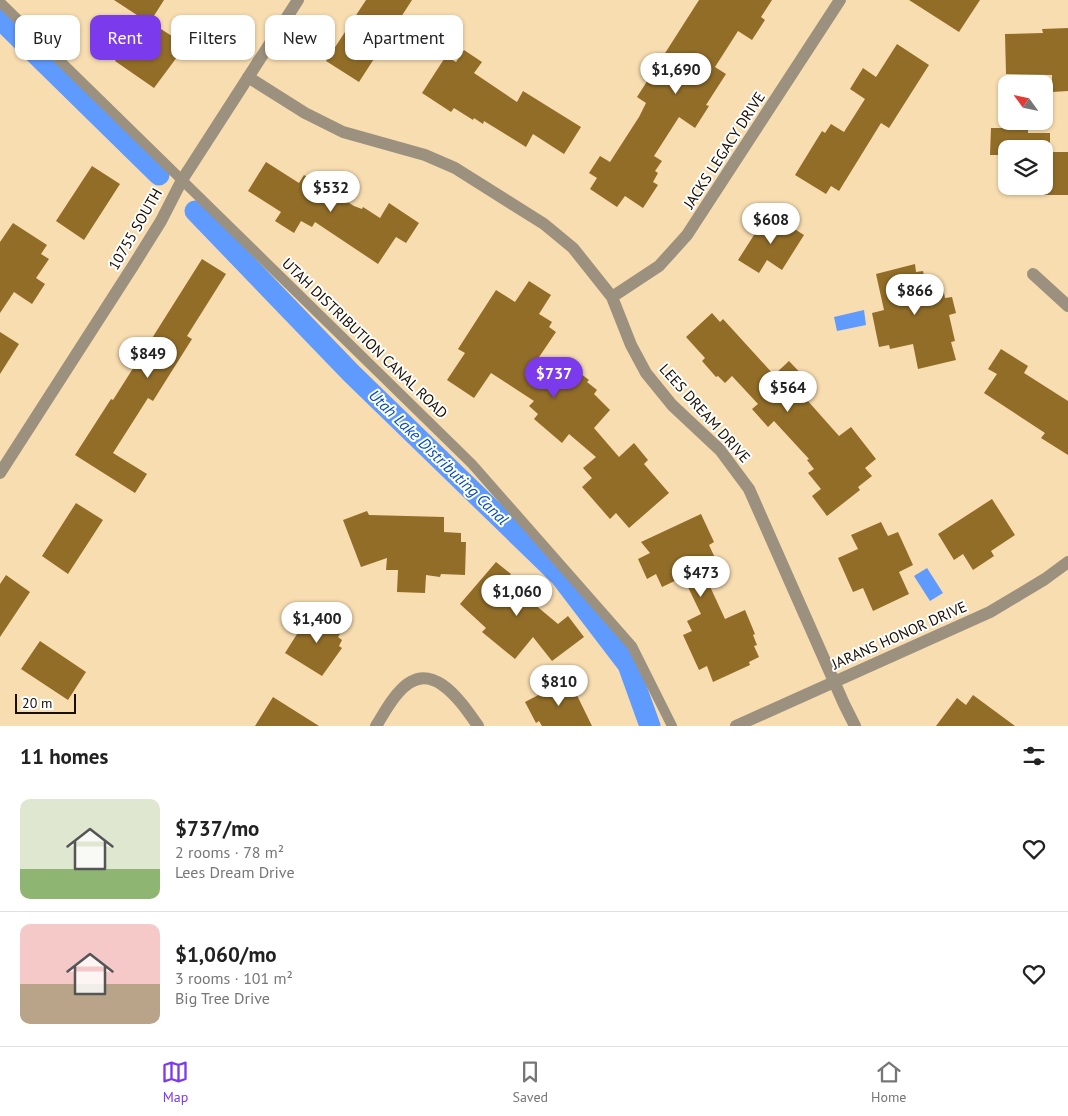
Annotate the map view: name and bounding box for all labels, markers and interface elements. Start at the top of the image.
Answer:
chip: Buy [15,15,80,60]
chip: Rent [90,15,161,60]
chip: Filters [171,15,255,60]
chip: New [265,15,335,60]
chip: Apartment [345,15,463,60]
pin: $1,690 [635,52,717,95]
text: $1,690 [651,59,701,79]
north arrow [998,75,1052,130]
map controls [998,75,1053,195]
street label: JACKS LEGACY DRIVE [679,88,769,213]
button: layers [998,140,1053,195]
pin: $532 [301,170,361,213]
text: $532 [313,177,349,197]
street label: 10755 SOUTH [104,185,166,273]
pin: $608 [741,202,801,245]
text: $608 [753,209,789,229]
street label: UTAH DISTRIBUTION CANAL ROAD [278,254,452,422]
pin: $866 [885,274,945,316]
text: $866 [897,280,933,300]
pin: $849 [118,336,178,379]
text: $849 [130,343,166,363]
pin: $737 [524,356,584,399]
street label: LEES DREAM DRIVE [655,359,755,467]
text: $737 [536,363,572,383]
pin: $564 [758,370,818,413]
text: $564 [770,377,806,397]
water label: Utah Lake Distributing Canal [365,385,514,529]
pin: $473 [671,556,731,598]
text: $473 [683,562,719,582]
pin: $1,060 [476,574,558,617]
text: $1,060 [492,581,542,601]
street label: JARANS HONOR DRIVE [828,597,969,674]
pin: $1,400 [276,602,358,644]
text: $1,400 [292,608,342,628]
pin: $810 [529,664,589,707]
text: $810 [541,671,577,691]
scale bar [15,691,76,714]
text: 20 m [22,694,52,712]
icon: filters [1020,742,1048,770]
text: 11 homes [20,743,108,770]
text: $737/mo [175,815,259,842]
icon: home [60,819,120,879]
icon: heart [1020,835,1048,863]
text: 2 rooms · 78 m² [175,842,284,862]
text: Lees Dream Drive [175,862,295,882]
text: $1,060/mo [175,941,277,968]
icon: home [60,944,120,1004]
icon: heart [1020,960,1048,988]
text: 3 rooms · 101 m² [175,968,293,988]
text: Big Tree Drive [175,988,270,1008]
tab: Map [161,1058,189,1106]
tab: Saved [512,1058,548,1106]
tab: Home [871,1058,906,1106]

